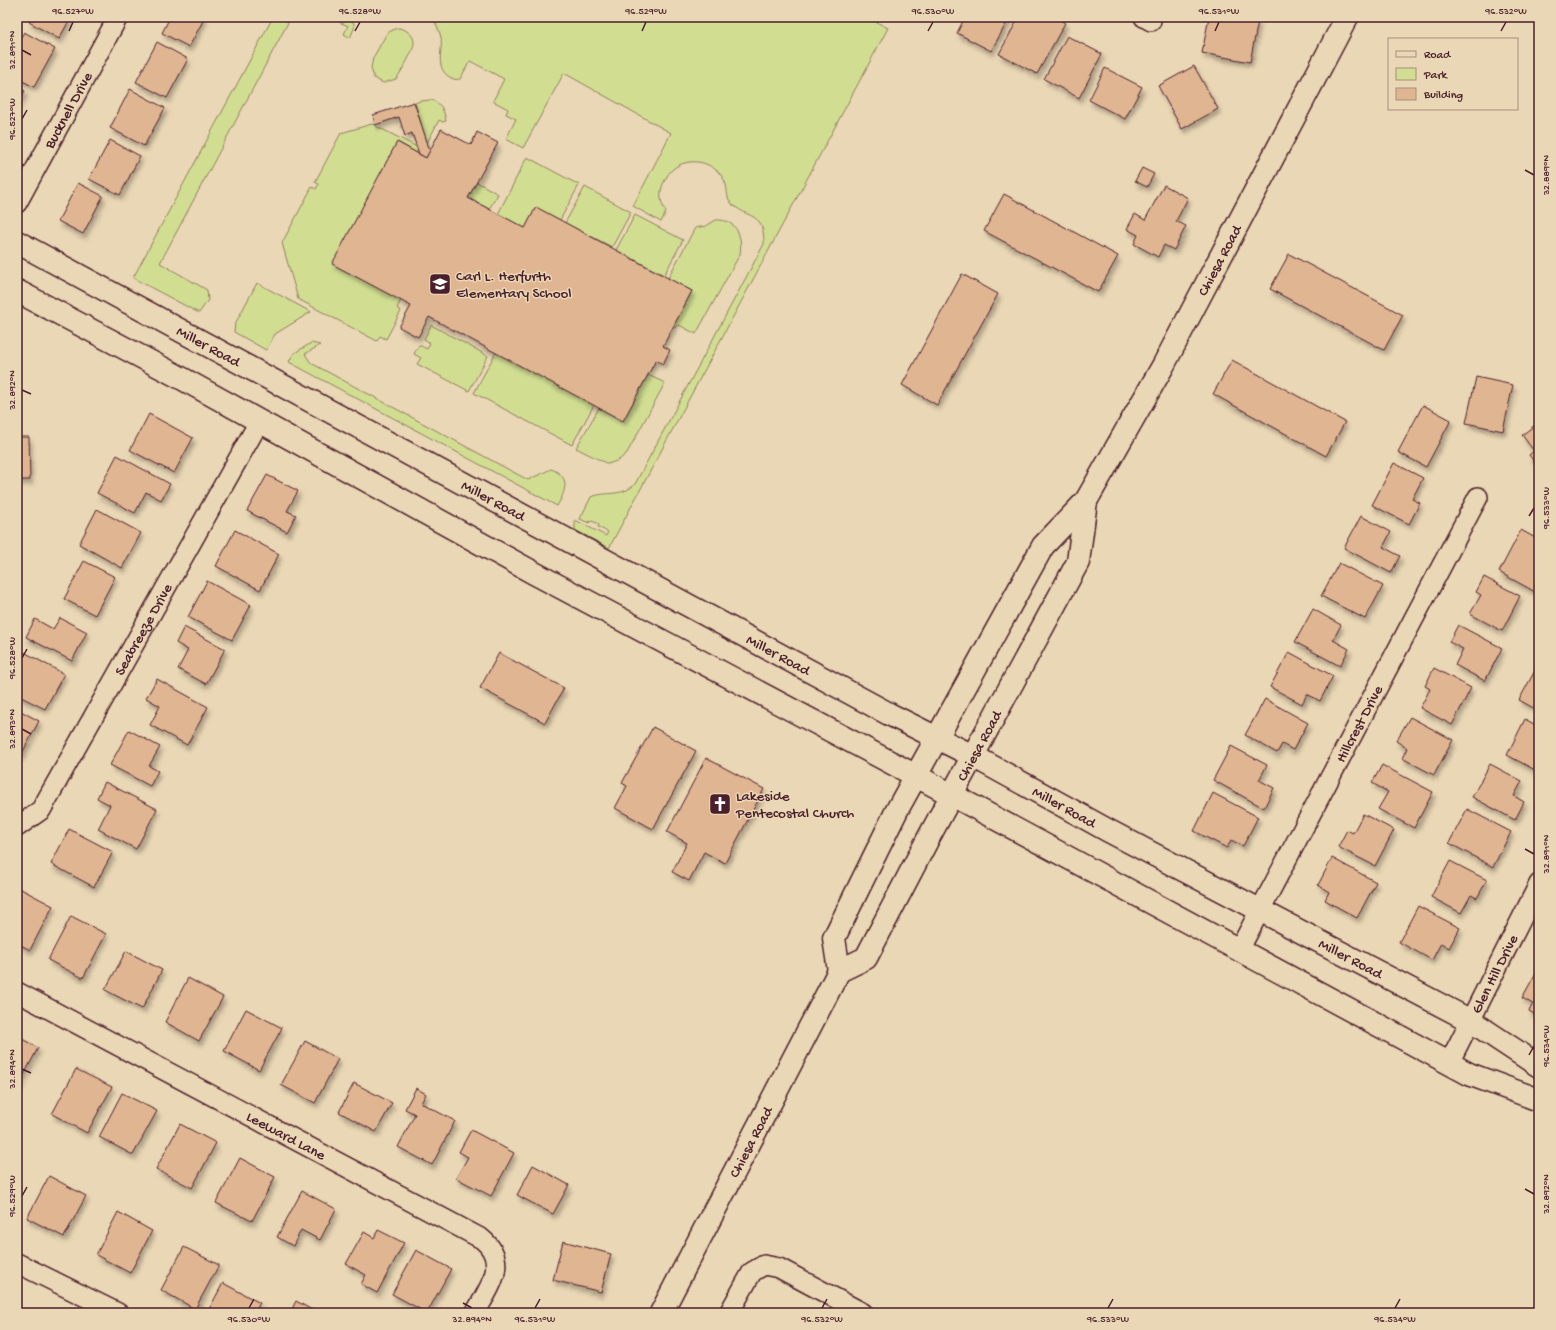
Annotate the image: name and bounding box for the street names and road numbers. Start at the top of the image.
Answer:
street label: Bucknell Drive [41,69,97,153]
street label: Chiesa Road [1195,222,1247,300]
street label: Miller Road [173,323,244,373]
street label: Miller Road [458,477,529,527]
street label: Seabreeze Drive [111,581,177,679]
street label: Miller Road [743,631,814,681]
street label: Hillcrest Drive [1333,683,1388,766]
street label: Chiesa Road [954,707,1007,785]
street label: Miller Road [1029,784,1099,834]
street label: Glen Hill Drive [1468,932,1523,1017]
street label: Miller Road [1315,936,1386,984]
street label: Chiesa Road [726,1103,778,1181]
street label: Leeward Lane [243,1108,328,1165]

